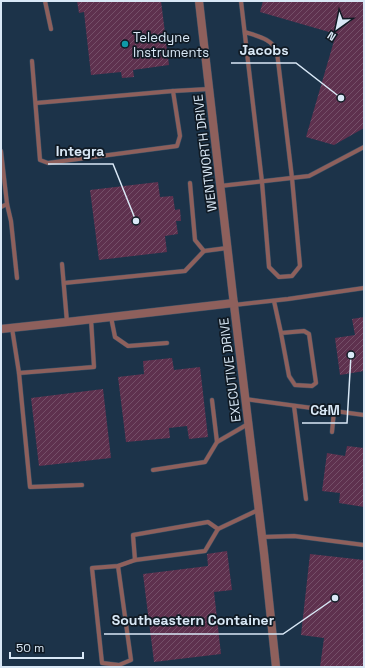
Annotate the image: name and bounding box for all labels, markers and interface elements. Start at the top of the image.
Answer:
north arrow [317,8,357,48]
place label: Teledyne Instruments [133,29,209,61]
text: N [325,29,338,44]
callout: Jacobs [231,37,296,63]
marker: Teledyne Instruments [120,39,130,49]
text: Jacobs [239,41,289,59]
street label: WENTWORTH DRIVE [189,93,221,213]
callout: Integra [48,138,113,164]
text: Integra [56,142,104,160]
street label: EXECUTIVE DRIVE [215,317,245,423]
callout: C&M [302,397,347,423]
text: C&M [310,401,340,419]
callout: Southeastern Container [104,608,283,634]
text: Southeastern Container [112,611,275,629]
scale bar [10,634,83,660]
text: 50 m [16,640,44,656]

